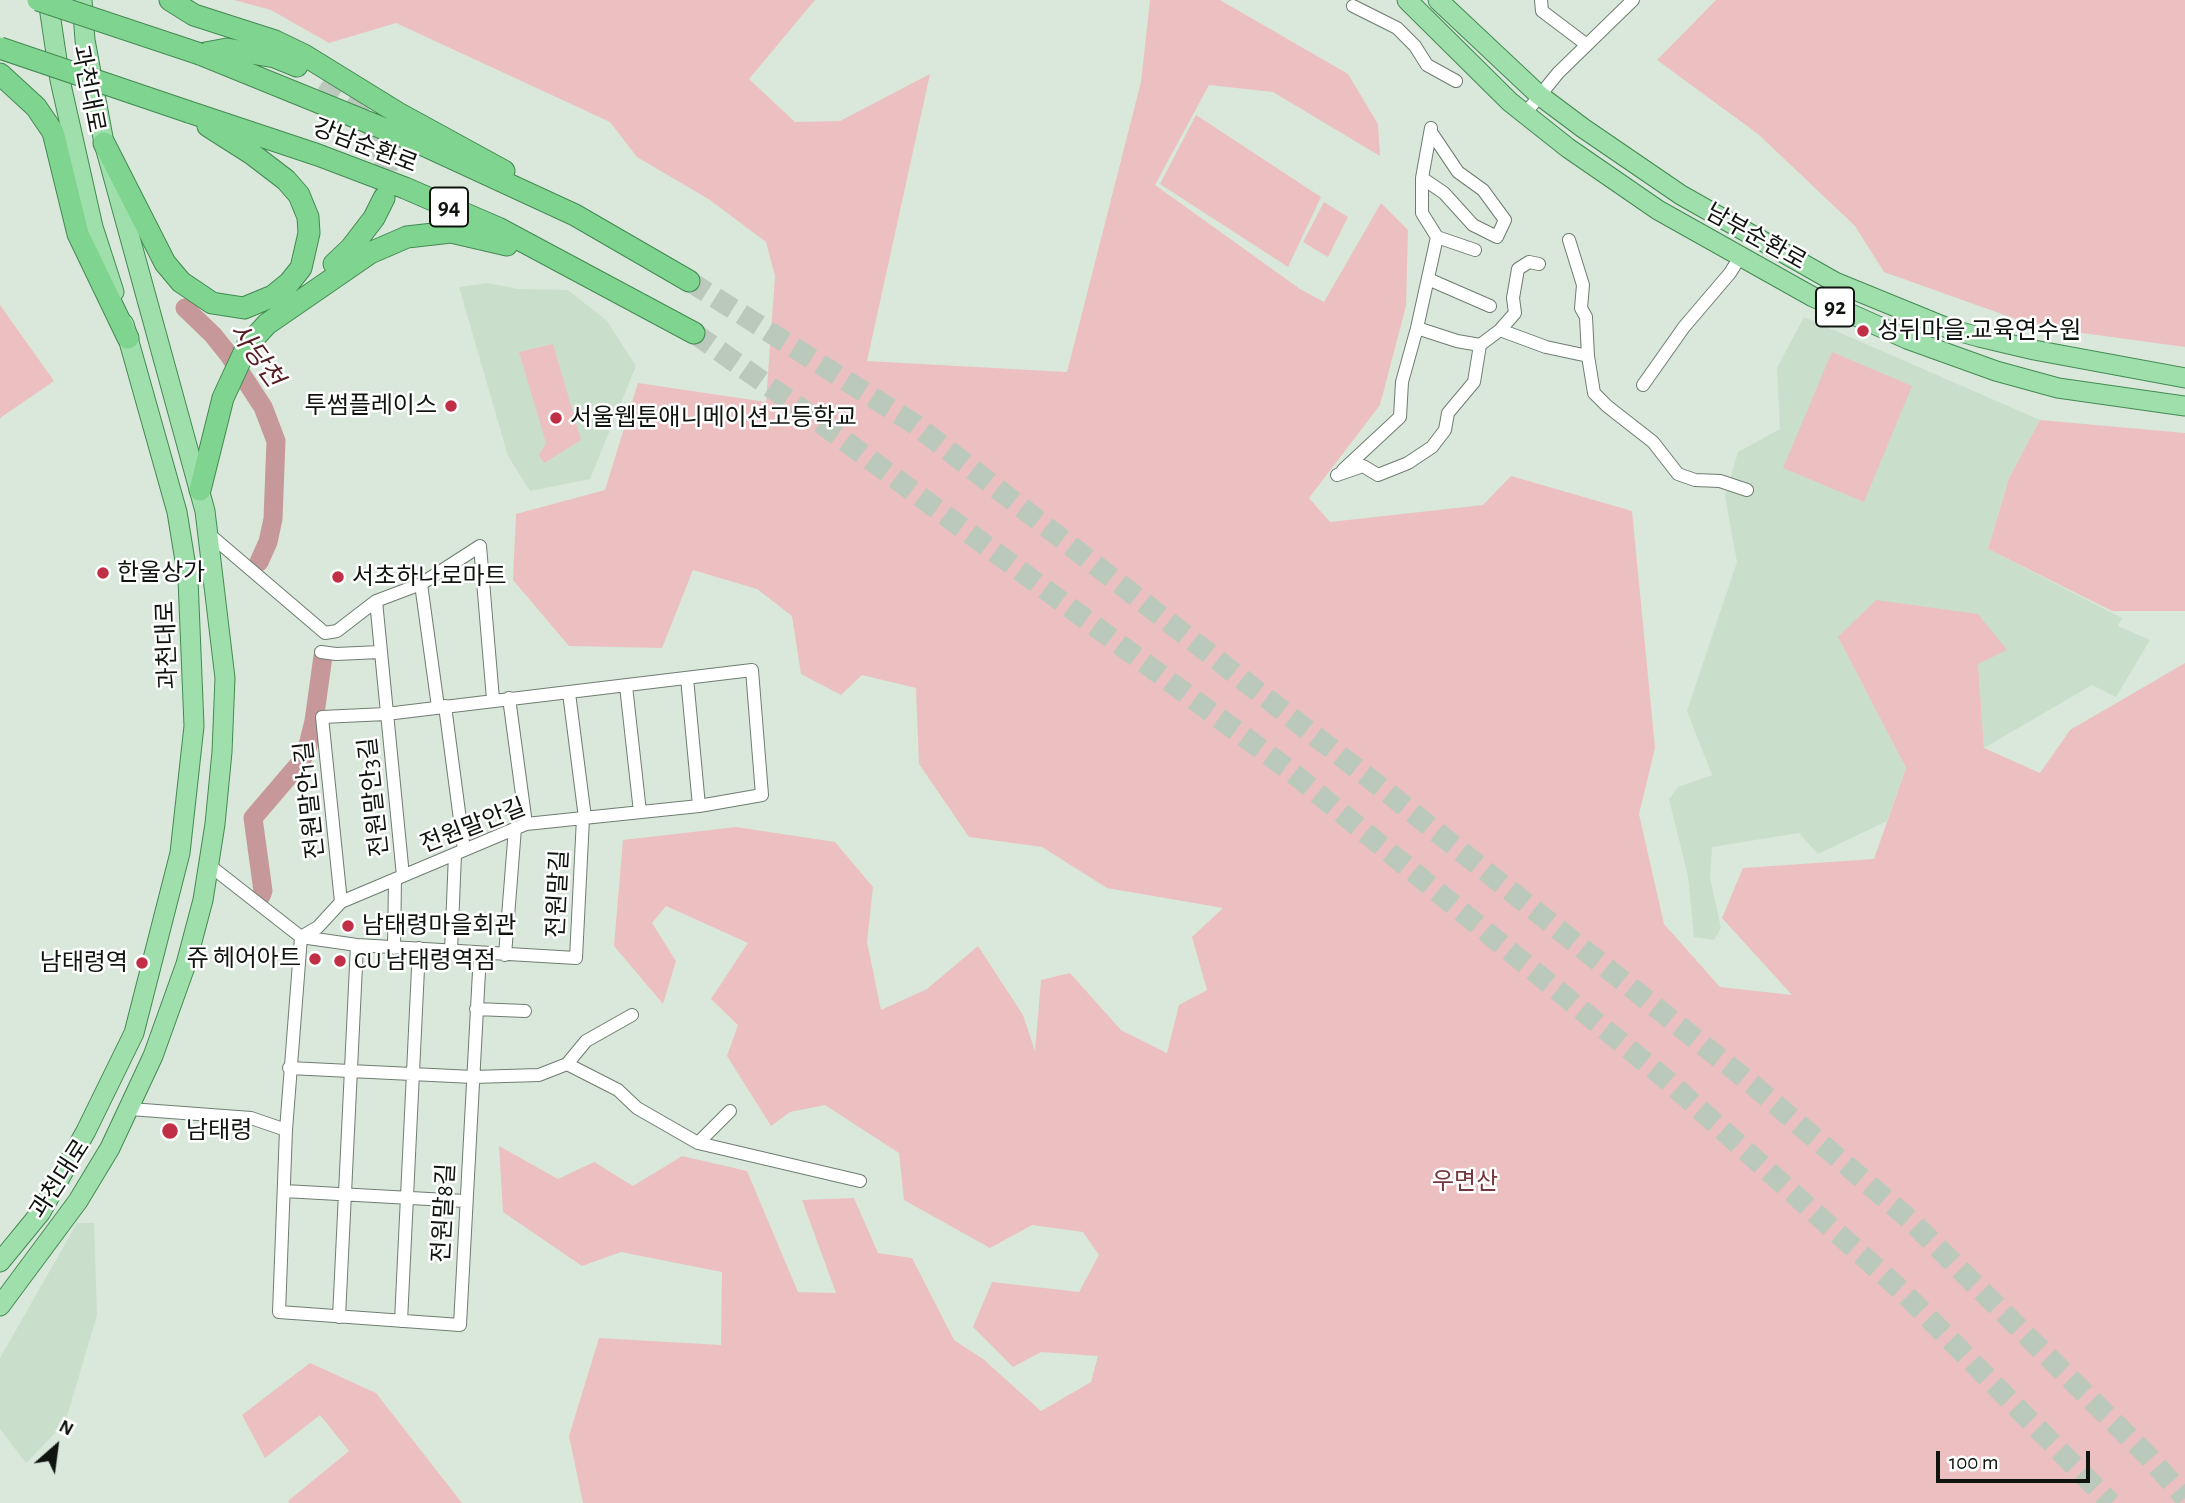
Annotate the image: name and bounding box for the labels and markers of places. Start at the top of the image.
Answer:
place label: 성뒤마을.교육연수원 [1877,317,2081,345]
marker: 성뒤마을.교육연수원 [1855,323,1871,339]
place label: 투썸플레이스 [305,392,437,420]
marker: 투썸플레이스 [443,398,459,414]
place label: 서울웹툰애니메이션고등학교 [570,404,857,432]
marker: 서울웹툰애니메이션고등학교 [548,410,564,426]
place label: 한울상가 [117,559,205,587]
place label: 서초하나로마트 [352,563,507,591]
marker: 한울상가 [95,565,111,581]
marker: 서초하나로마트 [330,569,346,585]
place label: 남태령마을회관 [362,912,517,940]
marker: 남태령마을회관 [340,918,356,934]
place label: 쥬 헤어아트 [187,945,301,973]
place label: CU 남태령역점 [354,947,496,975]
place label: 남태령역 [40,949,128,977]
marker: 쥬 헤어아트 [307,951,323,967]
marker: CU 남태령역점 [332,953,348,969]
marker: 남태령역 [134,955,150,971]
place label: 남태령 [186,1117,252,1145]
marker: 남태령 [160,1121,180,1141]

